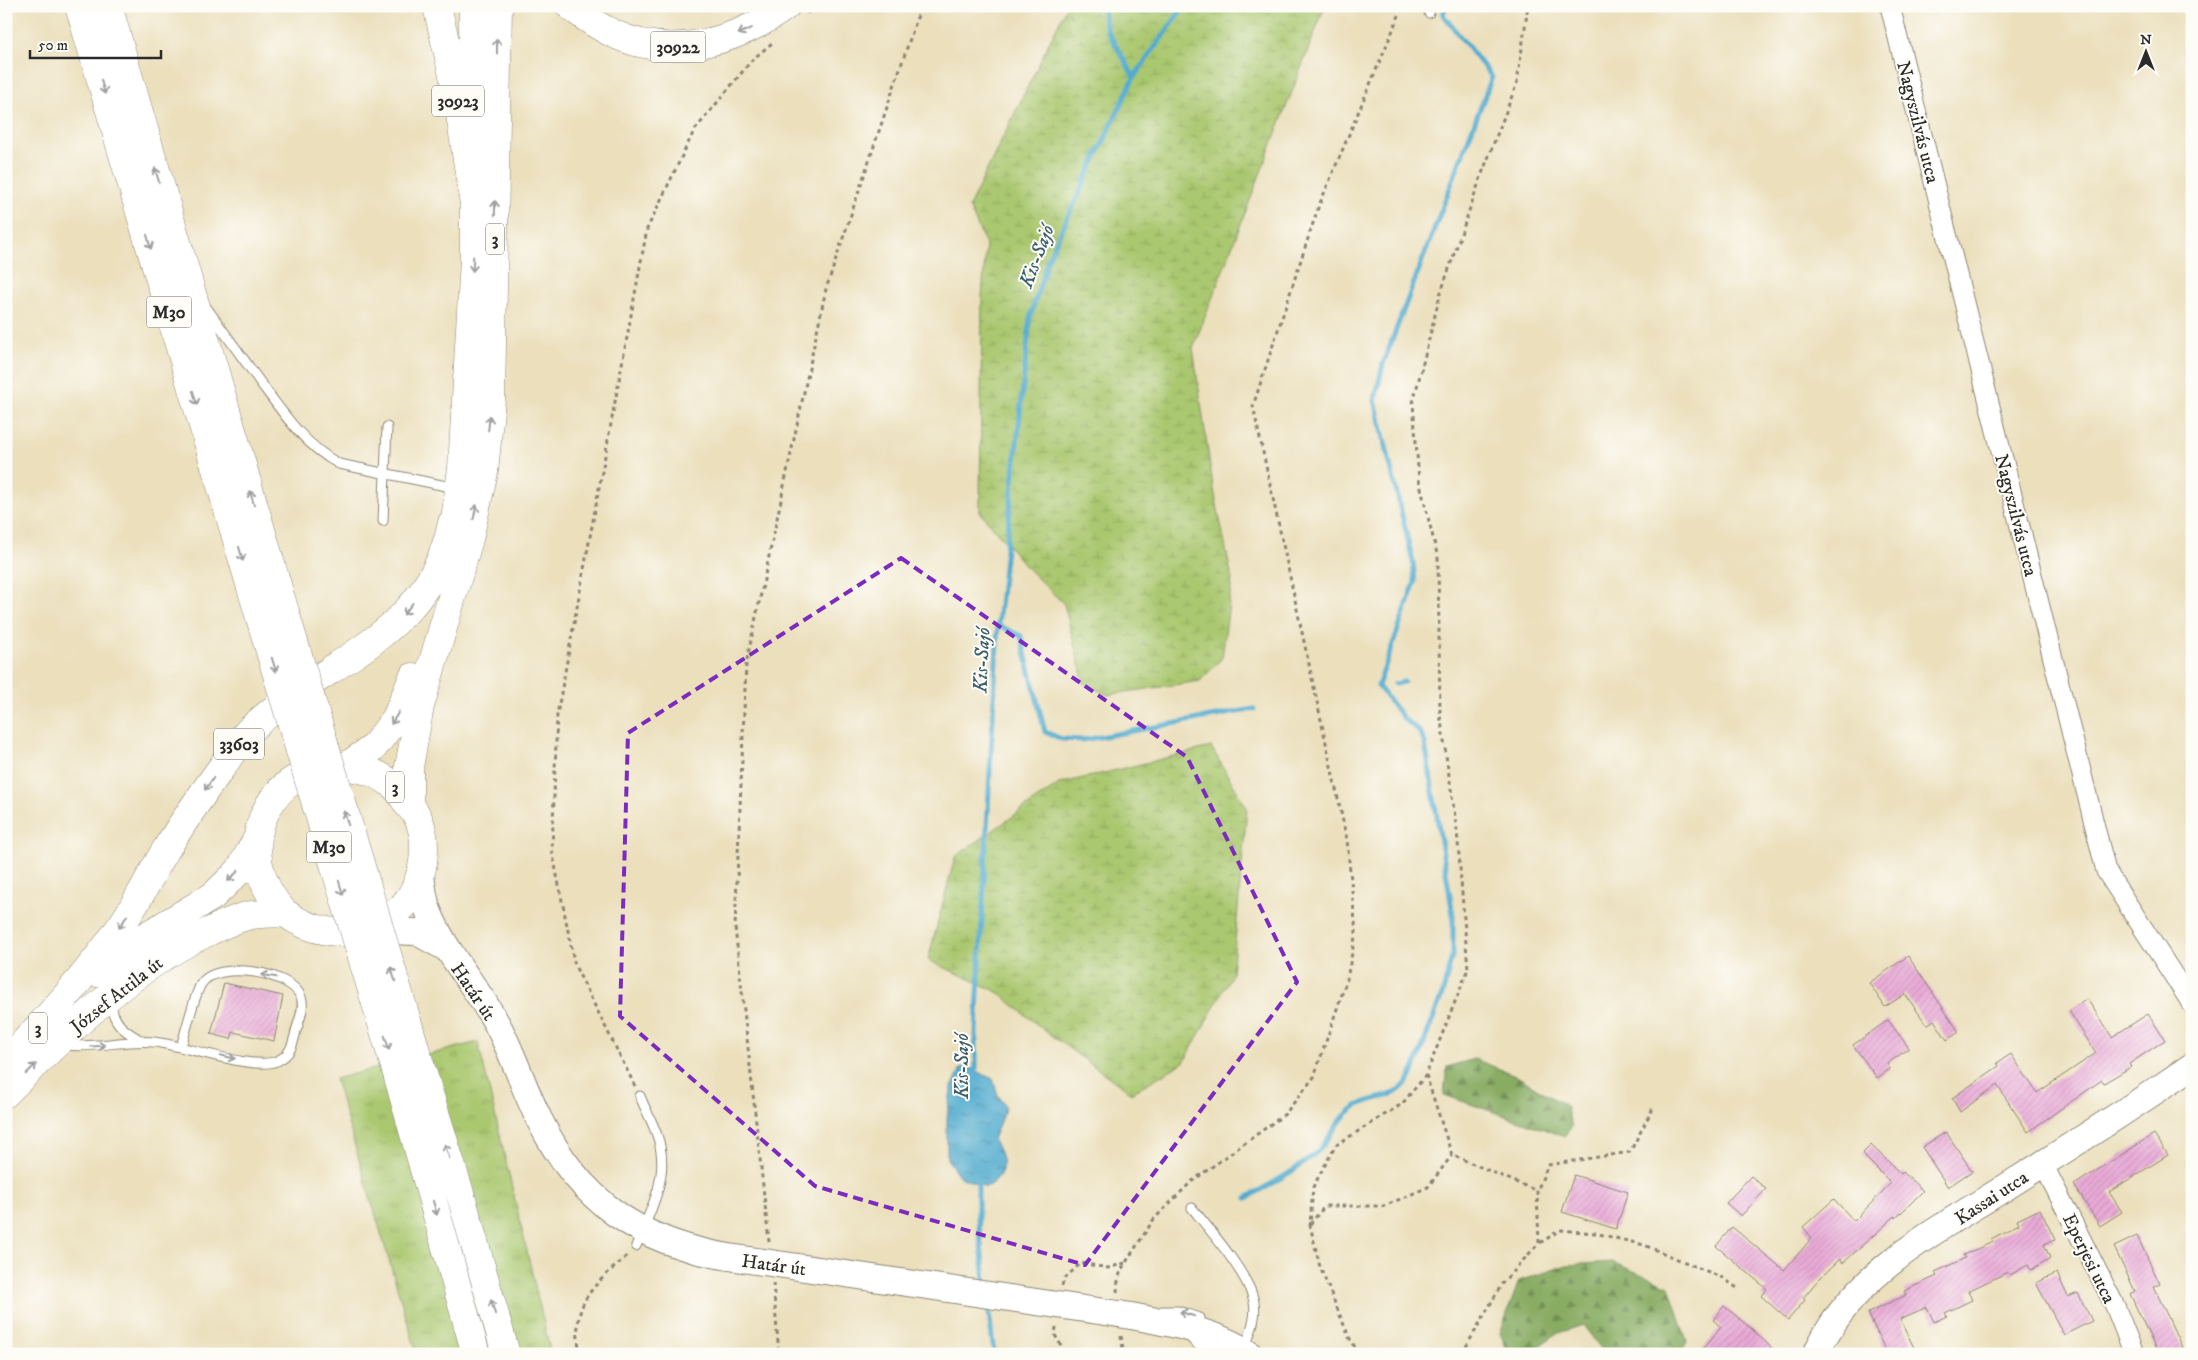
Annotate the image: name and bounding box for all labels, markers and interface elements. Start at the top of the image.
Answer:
one-way arrow [737,27,752,36]
scale bar [30,28,161,60]
north arrow [2120,28,2170,78]
text: N [2140,31,2152,49]
road number: 30922 [650,32,706,62]
text: 50 m [38,36,68,55]
one-way arrow [492,38,502,54]
street label: Nagyszilvás utca [1891,59,1944,186]
one-way arrow [98,78,108,94]
road number: 30923 [432,85,484,116]
one-way arrow [151,167,161,183]
one-way arrow [491,201,500,217]
water label: Kis-Sajó [1014,219,1062,292]
road number: 3 [486,223,504,254]
one-way arrow [144,234,154,250]
one-way arrow [469,256,478,272]
road number: M30 [146,296,192,328]
one-way arrow [190,390,200,406]
one-way arrow [484,416,494,432]
street label: Nagyszilvás utca [1989,452,2042,579]
one-way arrow [246,491,256,507]
one-way arrow [471,505,480,521]
one-way arrow [237,546,247,562]
one-way arrow [402,602,413,615]
water label: Kis-Sajó [968,624,997,694]
one-way arrow [270,656,280,672]
one-way arrow [389,711,399,725]
road number: 33603 [214,729,264,760]
road number: 3 [386,772,404,802]
one-way arrow [204,777,214,791]
one-way arrow [341,811,351,827]
road number: M30 [306,832,352,862]
one-way arrow [227,870,240,882]
one-way arrow [336,879,346,895]
one-way arrow [118,915,128,929]
street label: József Attila út [64,952,168,1040]
street label: Határ út [445,959,500,1025]
one-way arrow [387,966,397,982]
one-way arrow [261,970,277,980]
road number: 3 [29,1012,47,1044]
water label: Kis-Sajó [950,1031,975,1100]
one-way arrow [383,1035,393,1051]
one-way arrow [90,1041,106,1050]
one-way arrow [220,1053,236,1063]
one-way arrow [24,1063,36,1075]
one-way arrow [442,1144,451,1159]
street label: Kassai utca [1951,1166,2033,1230]
one-way arrow [431,1199,440,1215]
street label: Eperjesi utca [2057,1210,2120,1307]
street label: Határ út [740,1250,807,1281]
one-way arrow [488,1299,498,1315]
one-way arrow [1180,1309,1195,1318]

